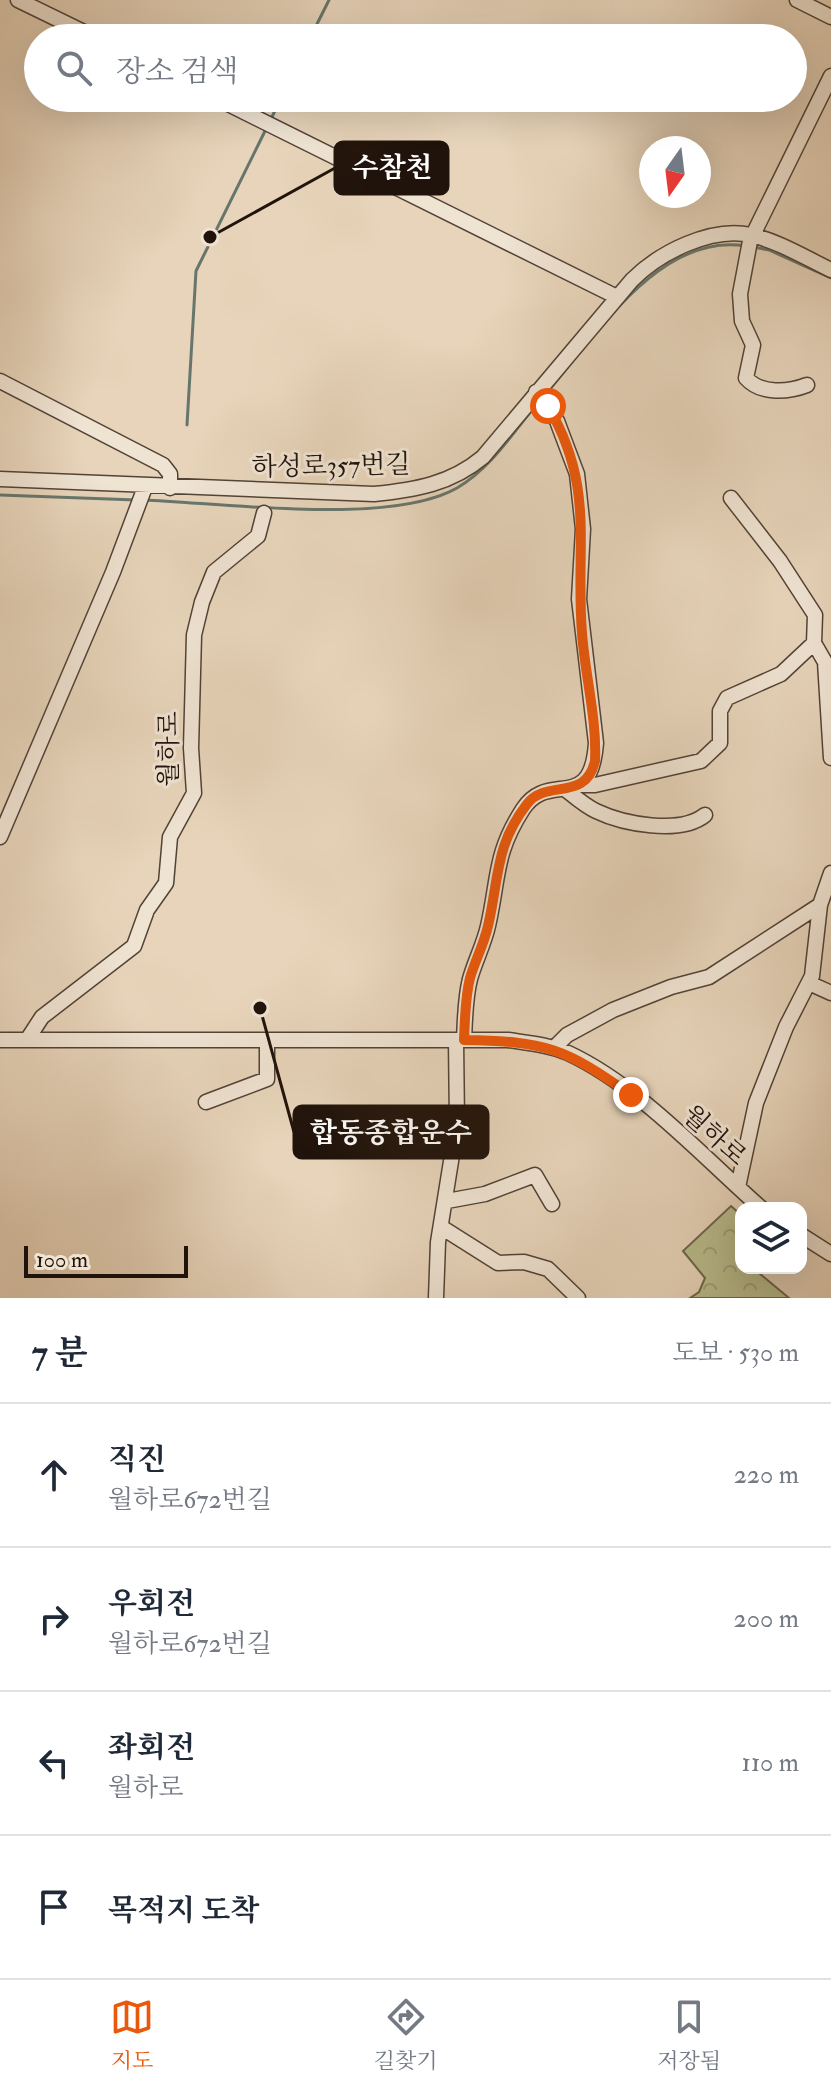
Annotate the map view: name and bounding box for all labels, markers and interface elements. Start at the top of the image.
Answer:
search box [24,24,807,112]
icon: search [52,46,96,90]
text: 장소 검색 [116,53,238,90]
north arrow [639,136,711,208]
callout: 수참천 [335,142,448,194]
text: 수참천 [351,151,433,186]
route start [530,388,566,424]
street label: 하성로357번길 [251,449,411,483]
street label: 월하로 [153,711,185,787]
route end [613,1077,649,1113]
street label: 월하로 [676,1099,753,1173]
callout: 합동종합운수 [294,1106,488,1158]
text: 합동종합운수 [310,1116,472,1151]
map controls [735,1202,807,1274]
button: layers [735,1202,807,1274]
scale bar [24,1242,188,1278]
text: 100 m [36,1246,88,1274]
text: 7 분 [32,1332,88,1375]
text: 도보 · 530 m [672,1337,799,1369]
text: 직진 [108,1441,166,1478]
icon: ahead [32,1453,76,1497]
text: 220 m [734,1459,799,1491]
text: 월하로672번길 [108,1484,272,1516]
text: 우회전 [108,1585,195,1622]
icon: right [32,1597,76,1641]
text: 200 m [734,1603,799,1635]
text: 월하로672번길 [108,1628,272,1660]
text: 좌회전 [108,1729,195,1766]
icon: left [32,1741,76,1785]
text: 110 m [742,1747,799,1779]
text: 월하로 [108,1772,183,1804]
icon: arrive [32,1885,76,1929]
text: 목적지 도착 [108,1892,259,1929]
tab: 지도 [110,1995,154,2075]
tab: 길찾기 [374,1995,437,2075]
tab: 저장됨 [657,1995,721,2075]

